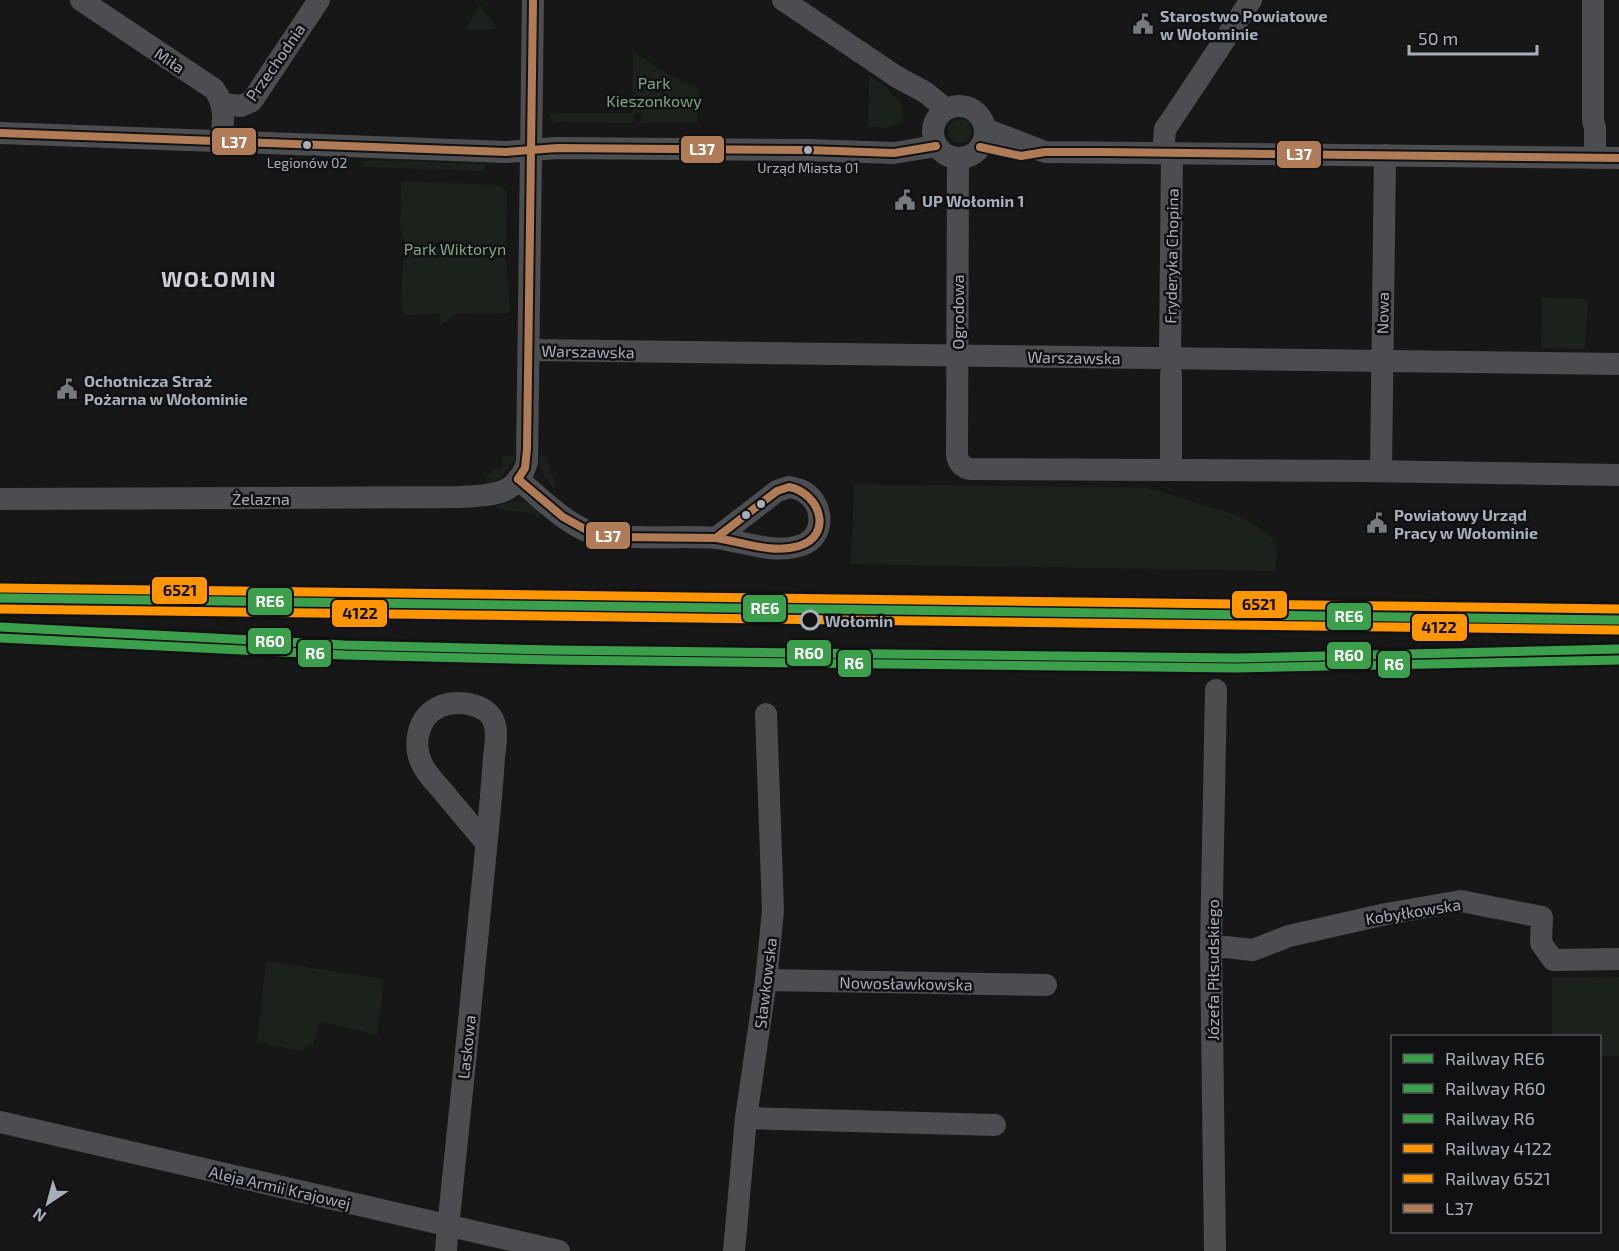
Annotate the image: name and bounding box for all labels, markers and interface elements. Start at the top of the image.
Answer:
place label: Starostwo Powiatowe w Wołominie [1160,6,1327,43]
public building icon: Starostwo Powiatowe w Wołominie [1131,12,1155,36]
scale bar [1409,18,1536,56]
street label: Przechodnia [241,20,309,104]
text: 50 m [1418,27,1458,49]
street label: Miła [151,43,189,77]
park label: Park Kieszonkowy [606,73,702,110]
line badge: L37 [211,127,257,156]
text: L37 [221,132,248,151]
line badge: L37 [680,135,725,164]
marker: Legionów 02 [301,139,313,151]
text: L37 [689,139,716,158]
line badge: L37 [1276,140,1322,169]
marker: Urząd Miasta 01 [802,144,814,156]
text: L37 [1286,144,1313,163]
place label: Legionów 02 [267,154,347,171]
place label: Urząd Miasta 01 [757,159,859,176]
public building icon: UP Wołomin 1 [893,188,917,212]
street label: Fryderyka Chopina [1160,188,1182,324]
place label: UP Wołomin 1 [922,191,1024,210]
park label: Park Wiktoryn [404,239,506,258]
district label: WOŁOMIN [161,265,277,291]
street label: Ogrodowa [948,274,967,350]
street label: Nowa [1372,292,1392,334]
street label: Warszawska [541,341,635,361]
street label: Warszawska [1027,347,1121,367]
place label: Ochotnicza Straż Pożarna w Wołominie [84,371,248,408]
public building icon: Ochotnicza Straż Pożarna w Wołominie [55,377,79,401]
street label: Żelazna [232,489,290,508]
unlabelled marker [755,498,767,510]
place label: Powiatowy Urząd Pracy w Wołominie [1394,505,1538,543]
unlabelled marker [740,509,752,521]
public building icon: Powiatowy Urząd Pracy w Wołominie [1365,511,1389,535]
line badge: L37 [585,521,631,550]
text: L37 [595,526,622,545]
line badge: 6521 [151,576,208,605]
text: 6521 [163,580,197,599]
line badge: RE6 [247,587,293,616]
line badge: 6521 [1231,590,1288,619]
text: RE6 [255,591,285,610]
line badge: RE6 [742,594,787,623]
text: 6521 [1242,594,1276,613]
text: RE6 [750,598,780,617]
line badge: 4122 [331,599,388,628]
line badge: RE6 [1326,602,1372,631]
text: 4122 [342,603,378,622]
text: RE6 [1334,606,1364,625]
marker: Wołomin [800,610,820,630]
place label: Wołomin [825,611,893,630]
line badge: 4122 [1411,613,1468,642]
text: 4122 [1421,617,1457,636]
line badge: R60 [247,627,292,655]
text: R60 [255,631,285,650]
line badge: R6 [297,639,332,668]
line badge: R60 [786,639,832,667]
line badge: R60 [1326,641,1372,670]
text: R6 [305,643,325,662]
text: R60 [794,643,824,662]
text: R60 [1334,645,1364,664]
line badge: R6 [837,649,872,678]
line badge: R6 [1377,650,1411,679]
text: R6 [844,653,864,672]
text: R6 [1384,654,1404,673]
street label: Kobyłkowska [1364,894,1462,928]
street label: Józefa Piłsudskiego [1203,899,1222,1041]
street label: Sławkowska [750,936,780,1030]
street label: Nowosławkowska [839,972,973,994]
street label: Laskowa [453,1014,479,1080]
legend [1391,1035,1601,1233]
text: Railway RE6 [1445,1047,1545,1069]
text: Railway R60 [1445,1077,1546,1099]
text: Railway R6 [1445,1107,1535,1129]
text: Railway 4122 [1445,1137,1552,1159]
street label: Aleja Armii Krajowej [207,1161,353,1213]
text: Railway 6521 [1445,1167,1551,1189]
north arrow [18,1173,78,1233]
text: L37 [1445,1197,1473,1219]
text: N [29,1204,49,1227]

